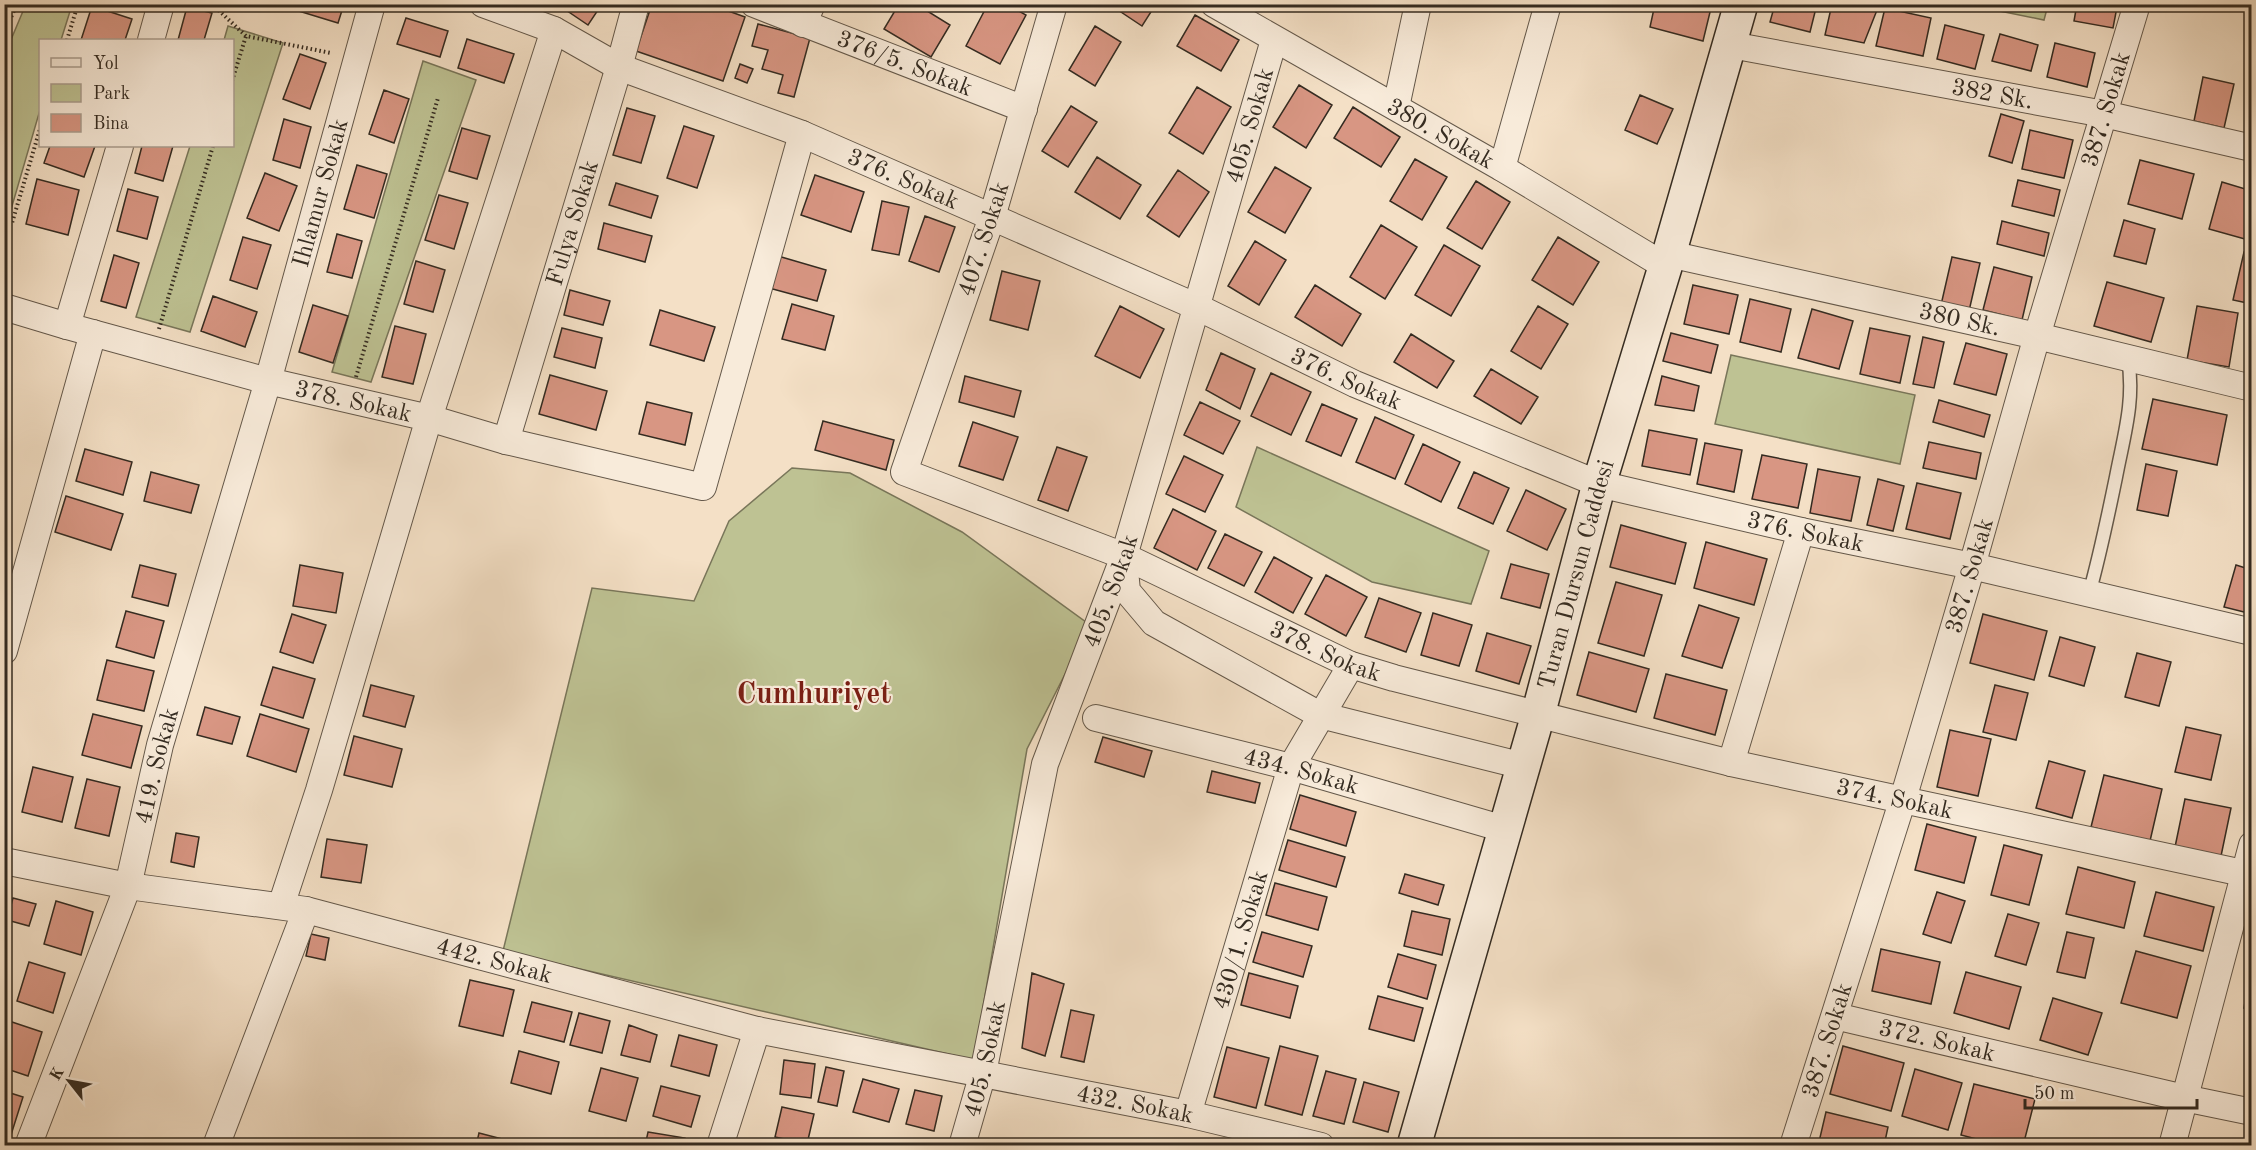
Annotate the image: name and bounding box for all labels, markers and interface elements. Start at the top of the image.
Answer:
street label: 376/5. Sokak [833,27,976,102]
legend [39,39,234,147]
street label: 387. Sokak [2079,49,2136,170]
text: Yol [93,55,119,73]
street label: 405. Sokak [1223,66,1279,186]
street label: 382 Sk. [1949,76,2035,115]
text: Park [93,85,130,103]
street label: 380. Sokak [1382,95,1497,175]
text: Bina [93,115,129,133]
street label: Ihlamur Sokak [290,116,354,270]
street label: 376. Sokak [843,145,962,215]
street label: Fulya Sokak [544,158,604,289]
street label: 407. Sokak [955,179,1015,300]
street label: 380 Sk. [1917,300,2002,341]
street label: 376. Sokak [1286,344,1404,416]
street label: 378. Sokak [293,378,414,428]
street label: Turan Dursun Caddesi [1535,457,1620,692]
street label: 376. Sokak [1744,509,1866,558]
street label: 387. Sokak [1943,516,1999,637]
street label: 405. Sokak [1080,532,1144,652]
street label: 378. Sokak [1265,618,1383,687]
district label: Cumhuriyet [737,680,892,710]
street label: 419. Sokak [132,705,184,827]
street label: 434. Sokak [1241,745,1361,800]
street label: 374. Sokak [1834,776,1955,824]
street label: 430/1. Sokak [1210,868,1274,1012]
street label: 442. Sokak [433,935,554,989]
street label: 387. Sokak [1799,981,1858,1101]
street label: 405. Sokak [961,999,1011,1120]
street label: 372. Sokak [1876,1017,1997,1067]
north arrow [39,1051,99,1111]
text: K [48,1065,68,1084]
scale bar [2025,1072,2198,1110]
street label: 432. Sokak [1074,1083,1195,1129]
text: 50 m [2034,1085,2074,1103]

